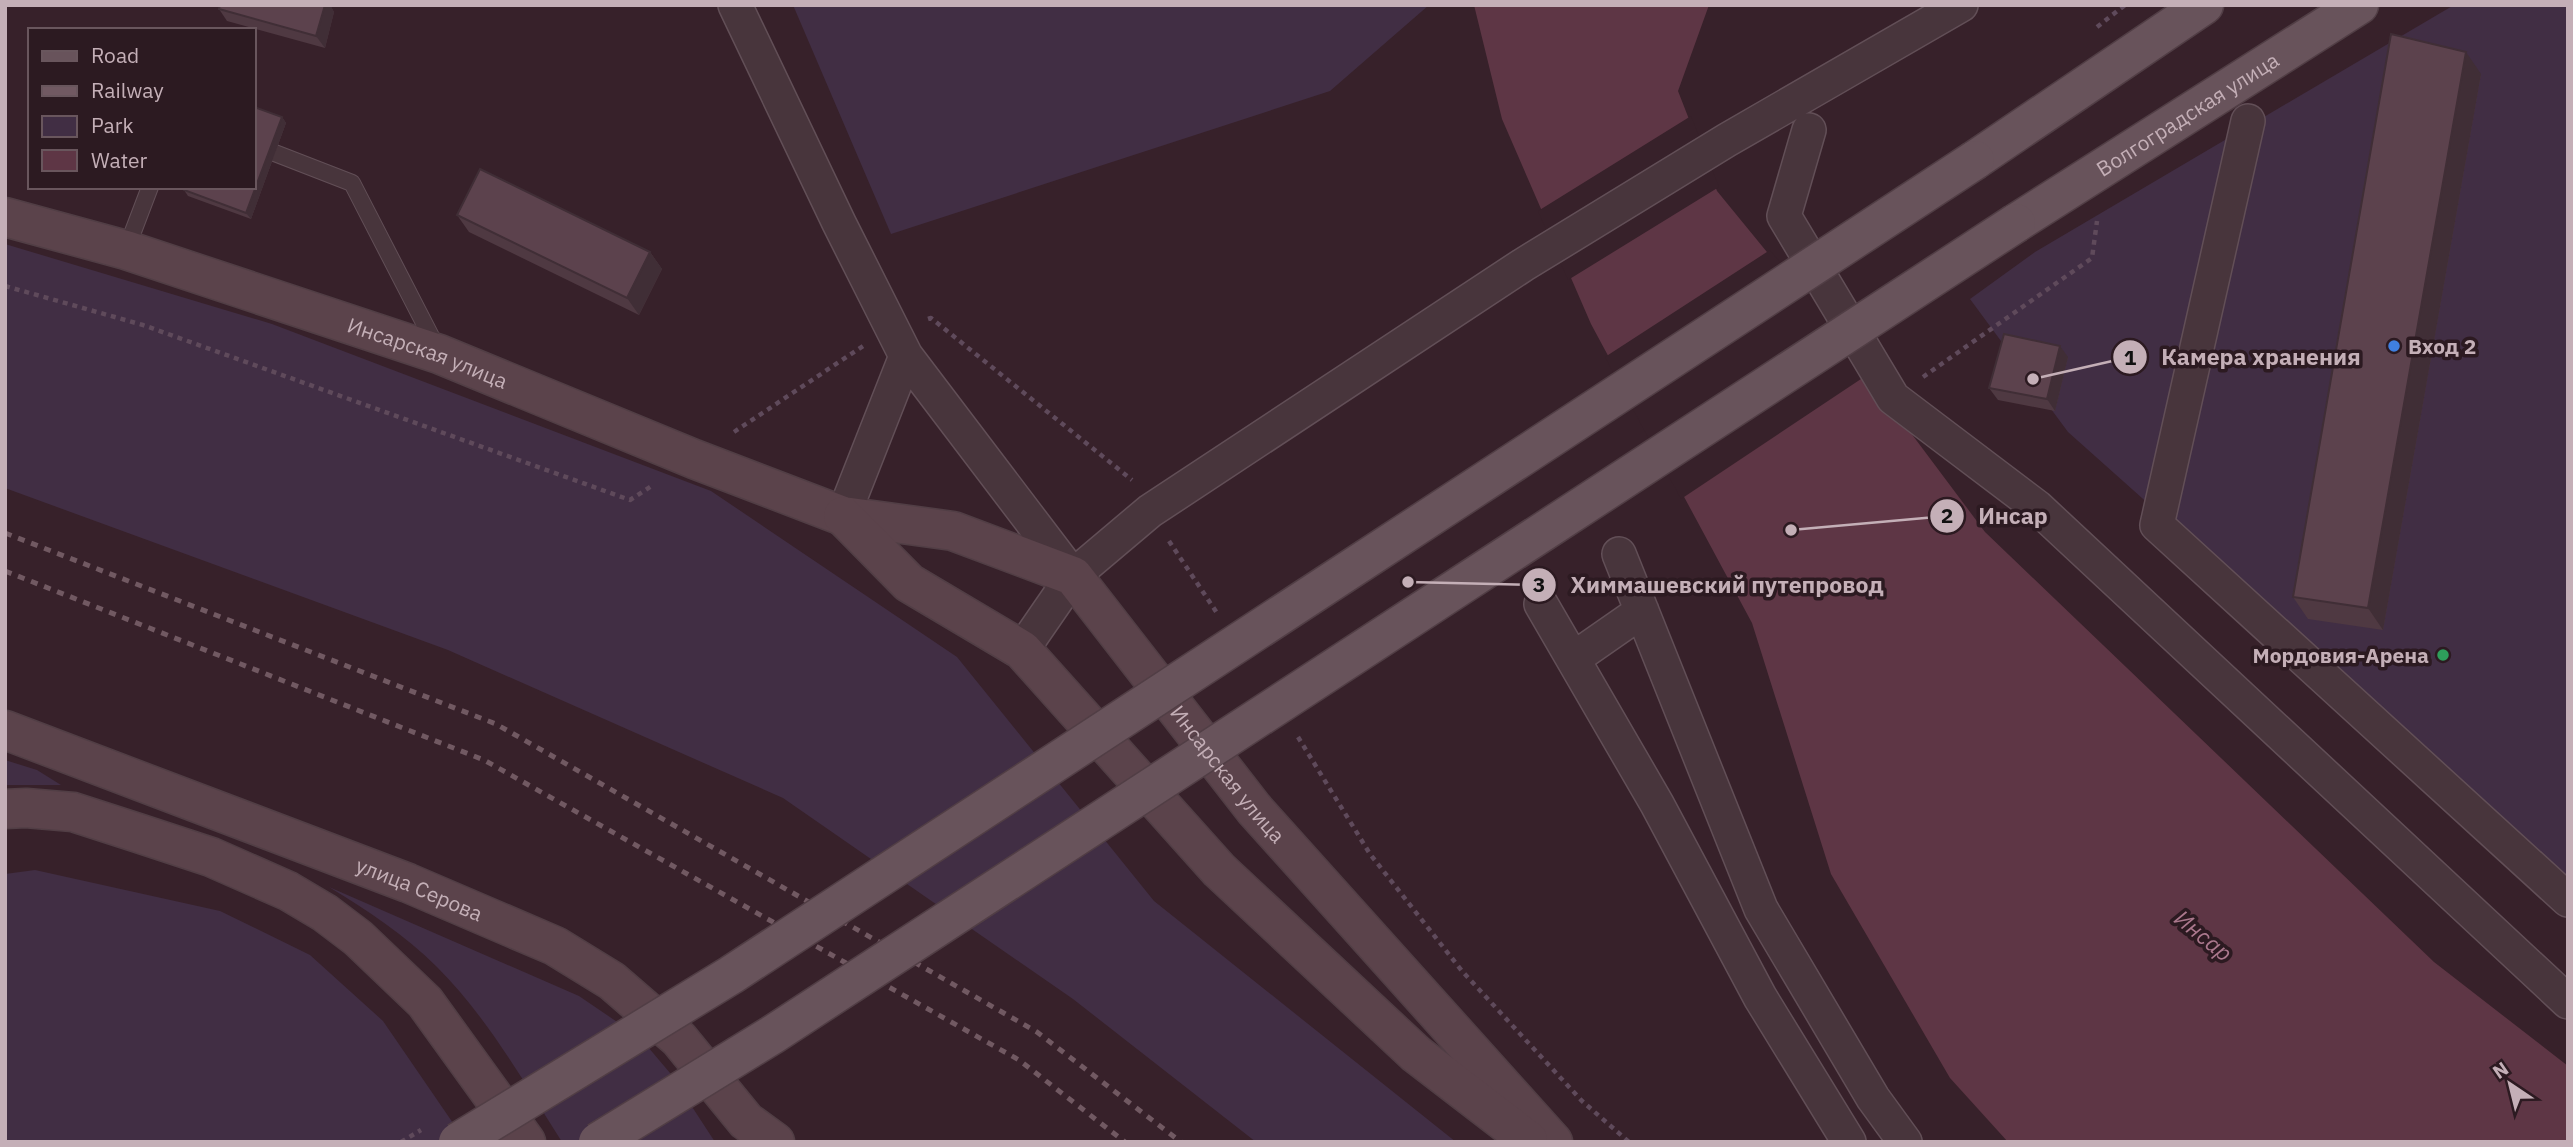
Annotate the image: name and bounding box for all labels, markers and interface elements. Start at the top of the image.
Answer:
legend [28,28,256,189]
text: Road [91,41,139,69]
street label: Волгоградская улица [2091,46,2284,183]
text: Railway [91,76,164,104]
text: Park [91,111,134,139]
text: Water [91,146,148,174]
street label: Инсарская улица [344,311,512,395]
place label: Вход 2 [2408,332,2476,360]
callout: Камера хранения [2112,335,2375,379]
marker: Вход 2 [2386,338,2402,354]
text: Камера хранения [2161,341,2361,371]
text: 1 [2124,343,2137,371]
callout: Инсар [1929,494,2062,538]
text: Инсар [1978,500,2048,530]
text: 2 [1941,501,1953,529]
callout: Химмашевский путепровод [1521,563,1897,607]
text: Химмашевский путепровод [1570,569,1884,599]
text: 3 [1533,570,1545,598]
place label: Мордовия-Арена [2253,641,2429,669]
marker: Мордовия-Арена [2435,647,2451,663]
street label: Инсарская улица [1164,699,1292,849]
street label: улица Серова [352,851,487,927]
water label: Инсар [2169,902,2239,968]
north arrow [2475,1049,2545,1119]
text: N [2488,1056,2513,1084]

